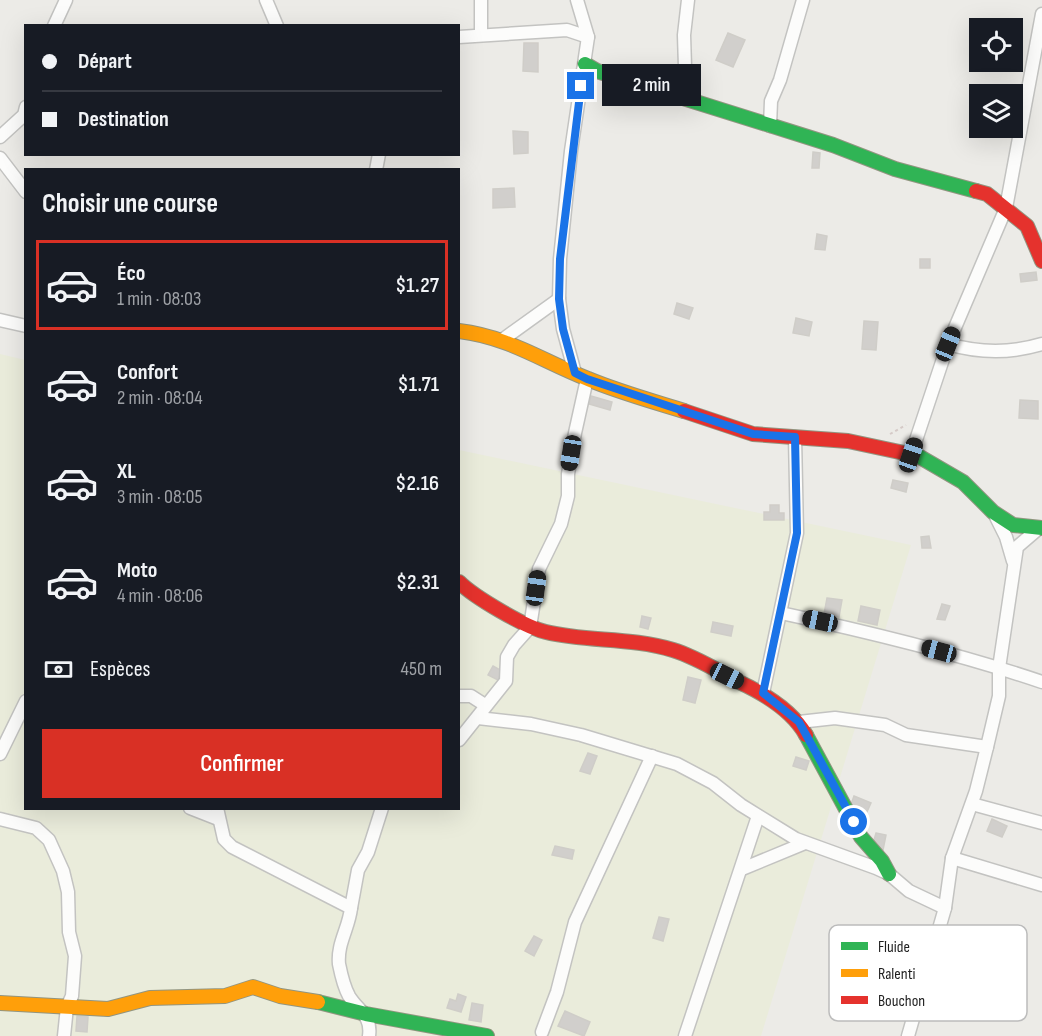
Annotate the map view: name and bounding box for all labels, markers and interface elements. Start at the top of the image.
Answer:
map controls [969,18,1023,138]
button: locate [969,18,1023,72]
text: Départ [78,48,132,75]
callout: 2 min [602,65,701,107]
route end [567,72,594,99]
text: 2 min [633,73,670,97]
button: layers [969,84,1023,138]
text: Destination [78,106,169,133]
text: Choisir une course [42,188,218,220]
icon: car [45,258,99,312]
text: Éco [117,260,145,287]
text: $1.27 [395,272,439,299]
text: 1 min · 08:03 [117,287,201,311]
car [933,324,963,364]
icon: car [45,357,99,411]
text: Confort [117,359,178,386]
text: $1.71 [398,371,439,398]
text: 2 min · 08:04 [117,386,203,410]
car [559,434,583,472]
car [897,435,925,475]
icon: car [45,456,99,510]
text: XL [117,458,136,485]
text: $2.16 [395,470,439,497]
text: 3 min · 08:05 [117,485,202,509]
icon: car [45,555,99,609]
text: Moto [117,557,157,584]
text: $2.31 [396,569,439,596]
car [525,569,547,607]
text: 4 min · 08:06 [117,584,203,608]
car [801,608,839,634]
car [919,638,959,664]
icon: cash [42,653,75,686]
text: Espèces [90,656,150,683]
text: 450 m [401,657,442,681]
car [707,660,747,692]
button: Confirmer [42,729,442,798]
route start [840,808,867,835]
legend [829,925,1027,1021]
text: Fluide [878,938,910,957]
text: Ralenti [878,965,916,984]
text: Bouchon [878,992,925,1011]

